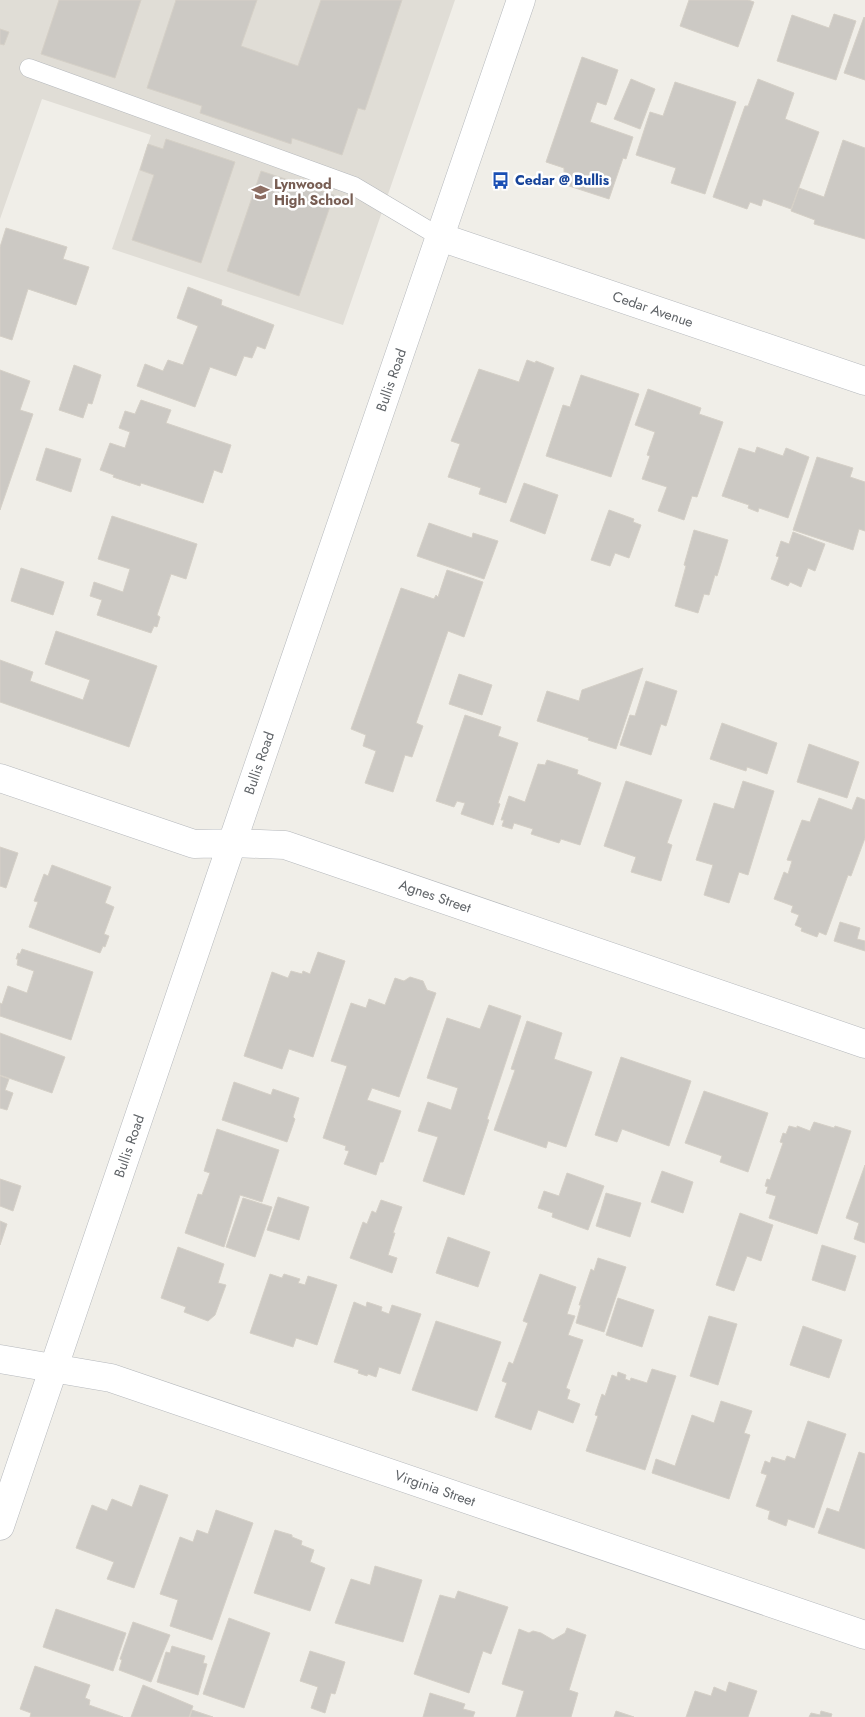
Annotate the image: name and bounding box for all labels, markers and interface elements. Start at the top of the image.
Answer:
bus stop icon: Cedar @ Bullis [491,170,511,190]
place label: Cedar @ Bullis [515,170,610,190]
place label: Lynwood High School [274,174,354,210]
school or university icon: Lynwood High School [250,182,270,202]
street label: Cedar Avenue [610,286,696,332]
street label: Bullis Road [371,346,411,414]
street label: Bullis Road [239,729,279,797]
street label: Agnes Street [396,874,474,918]
street label: Bullis Road [109,1112,149,1180]
street label: Virginia Street [392,1465,479,1511]

